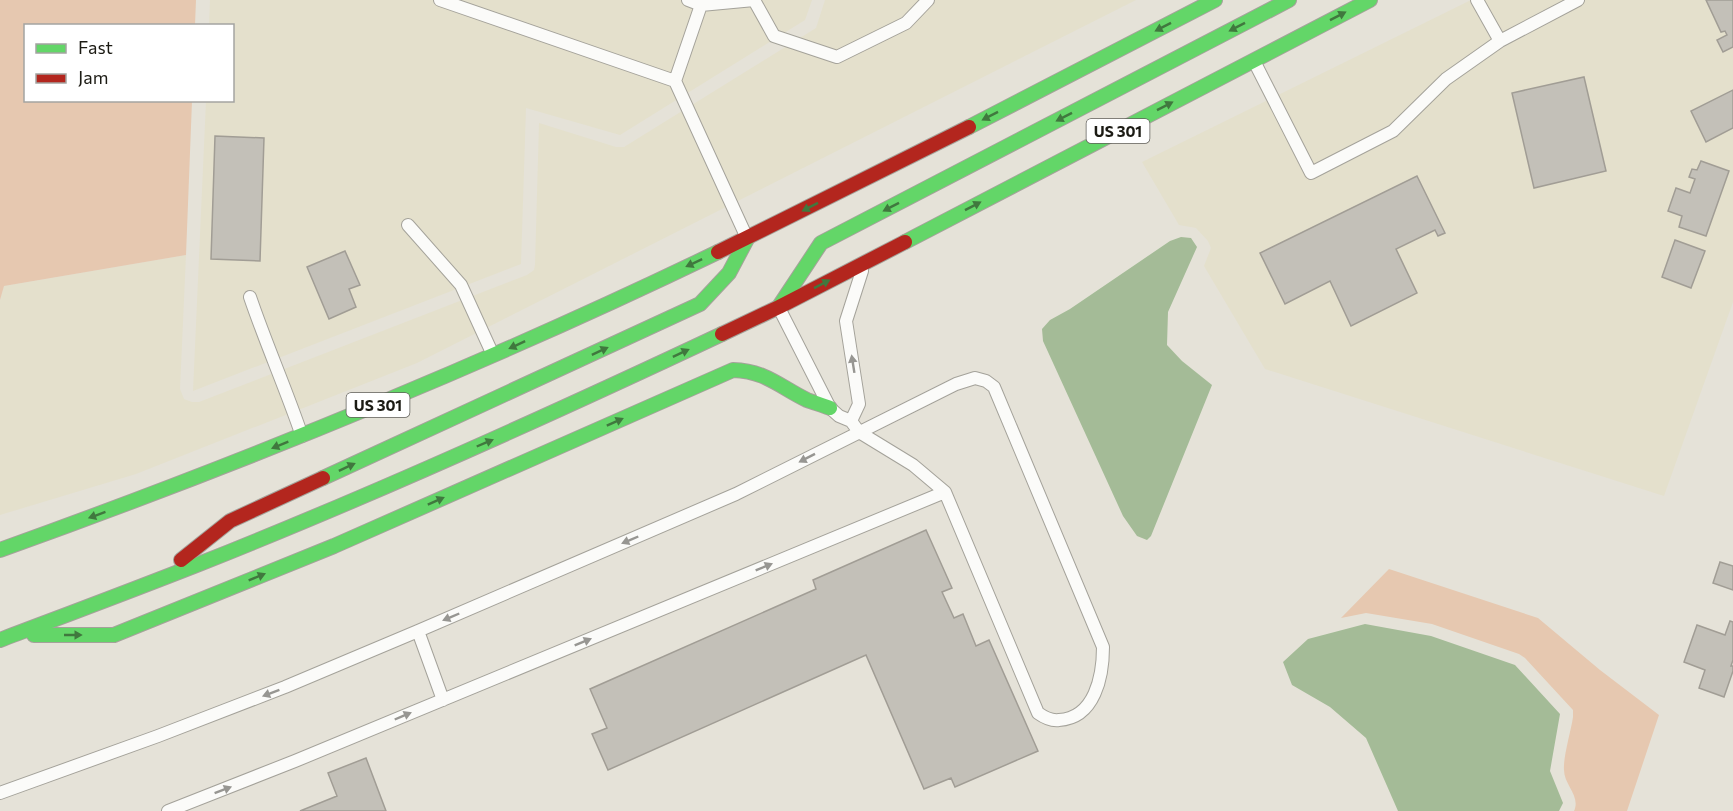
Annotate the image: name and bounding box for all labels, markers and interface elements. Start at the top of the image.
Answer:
one-way arrow [1330,12,1347,21]
one-way arrow [1154,22,1171,32]
one-way arrow [1229,22,1246,32]
legend [24,24,234,102]
text: Fast [78,36,113,58]
text: Jam [78,66,108,88]
one-way arrow [1157,101,1174,111]
one-way arrow [981,111,998,121]
one-way arrow [1056,112,1073,122]
road number: US 301 [1086,119,1150,143]
one-way arrow [965,201,982,210]
one-way arrow [883,202,900,212]
one-way arrow [801,203,818,212]
one-way arrow [686,259,703,268]
one-way arrow [814,279,831,289]
one-way arrow [509,341,526,350]
one-way arrow [592,346,609,355]
one-way arrow [673,348,690,357]
one-way arrow [848,355,857,374]
road number: US 301 [346,393,410,417]
one-way arrow [606,417,624,427]
one-way arrow [476,438,494,447]
one-way arrow [270,440,288,450]
one-way arrow [798,454,815,463]
one-way arrow [338,463,355,472]
one-way arrow [428,496,446,506]
one-way arrow [88,511,106,521]
one-way arrow [620,535,638,545]
one-way arrow [755,562,773,572]
one-way arrow [248,572,266,581]
one-way arrow [442,613,459,622]
one-way arrow [64,630,83,640]
one-way arrow [575,637,593,647]
one-way arrow [262,689,280,698]
one-way arrow [395,711,413,721]
one-way arrow [214,785,232,795]

